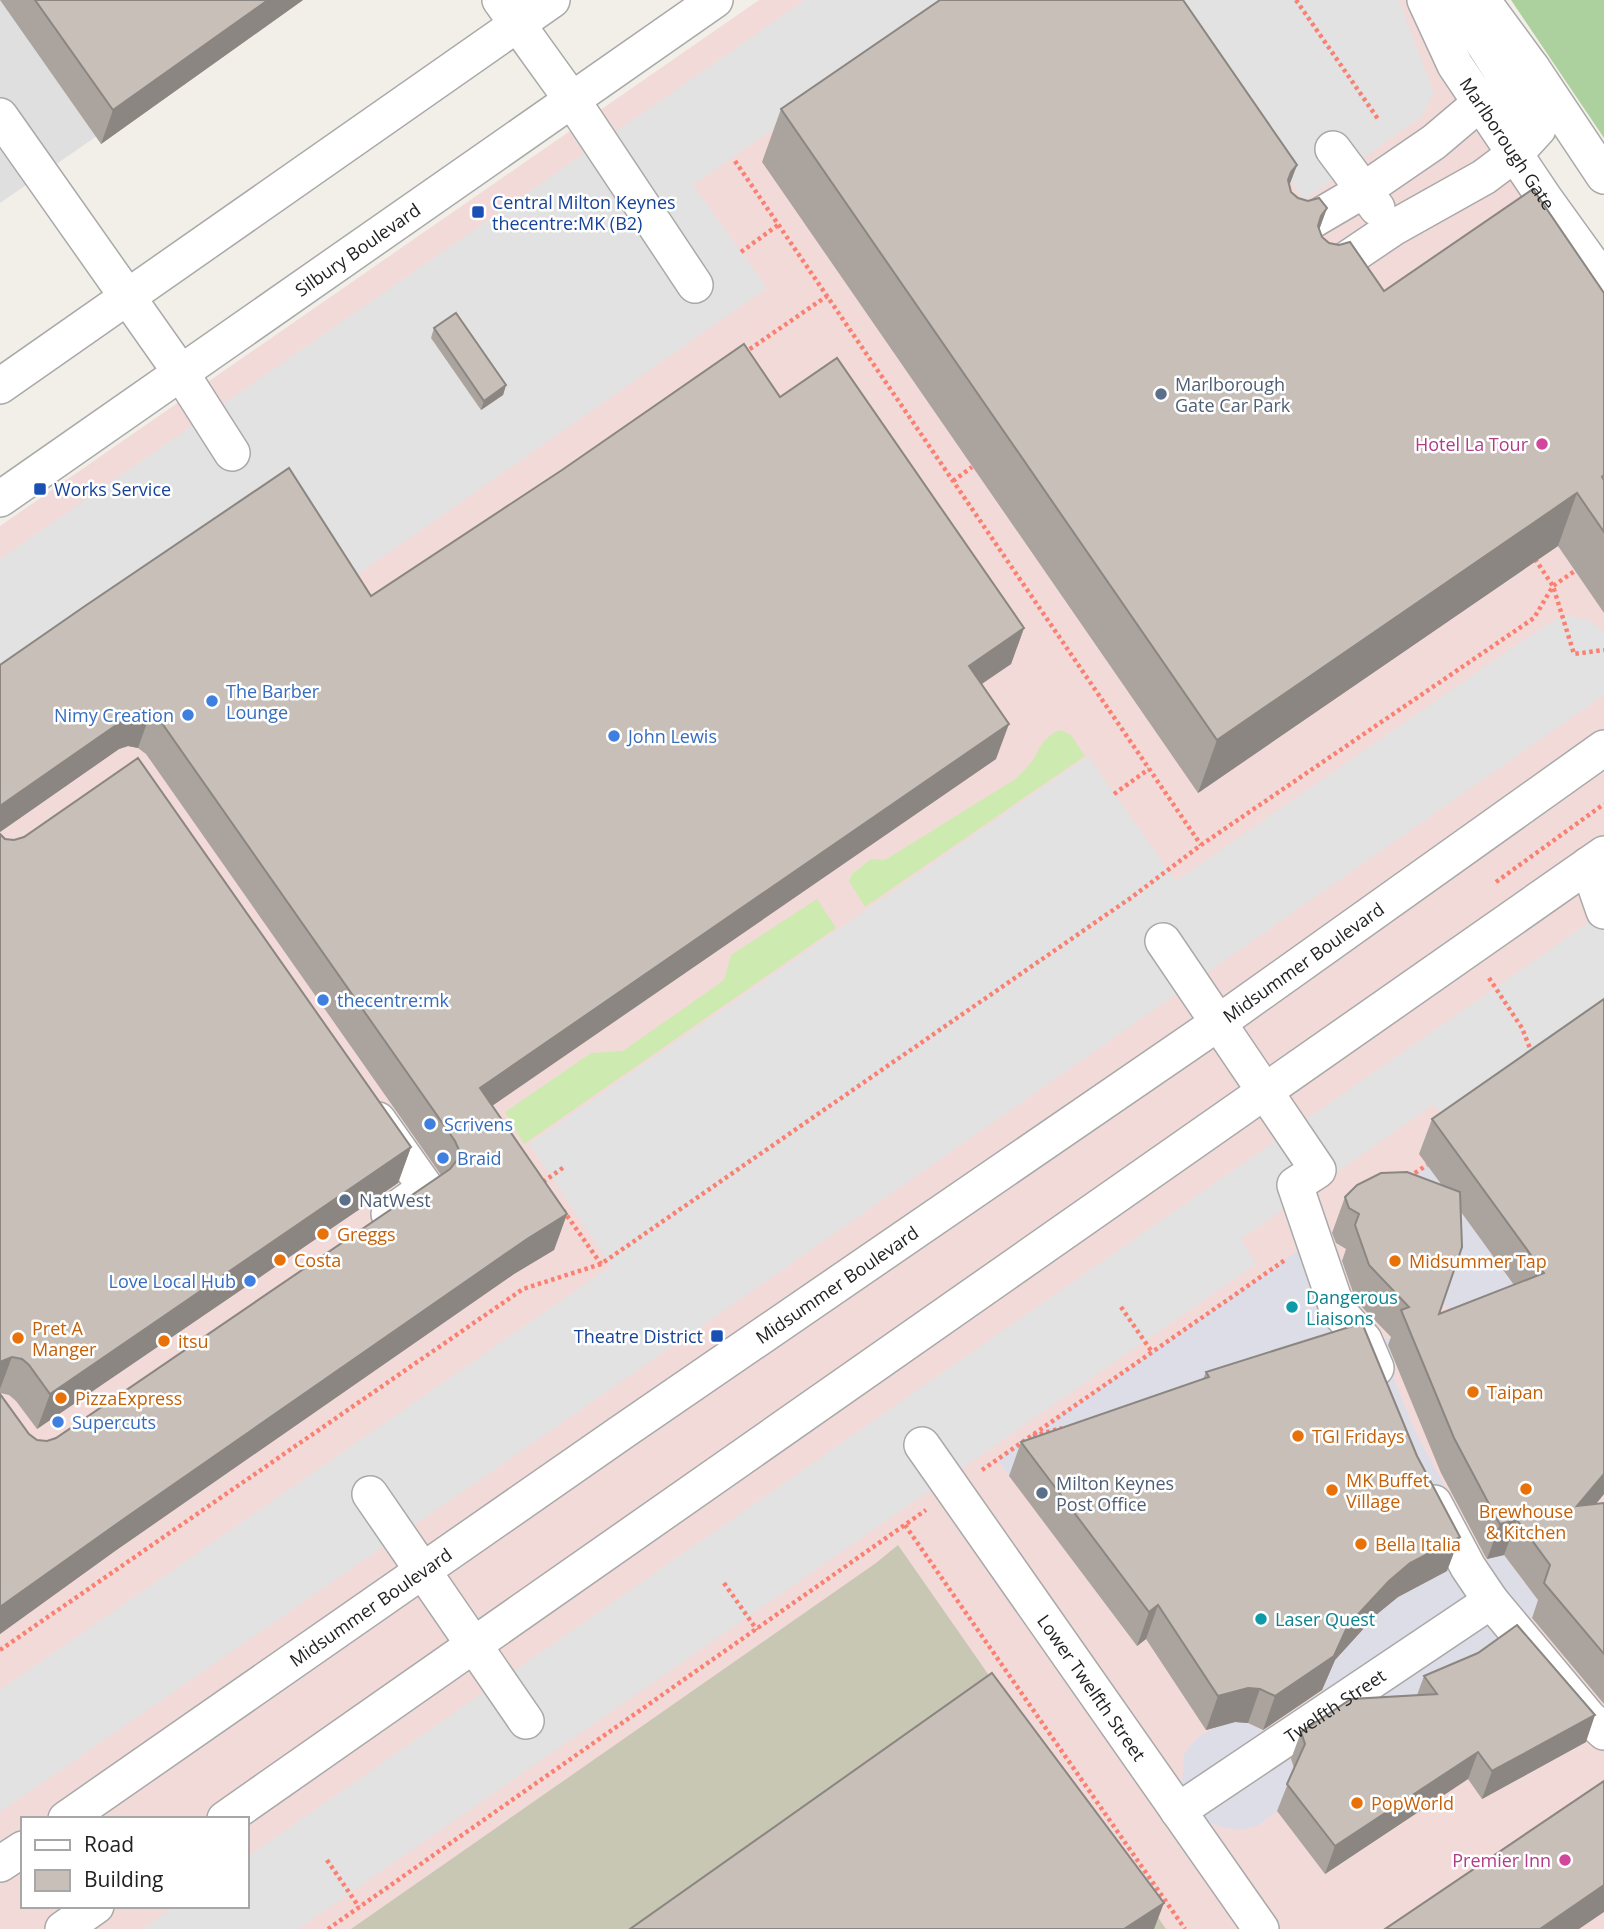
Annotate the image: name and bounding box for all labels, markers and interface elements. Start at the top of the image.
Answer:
street label: Marlborough Gate [1455,73,1561,214]
place label: Central Milton Keynes thecentre:MK (B2) [492,190,676,235]
street label: Silbury Boulevard [290,197,425,302]
marker: Central Milton Keynes thecentre:MK (B2) [470,204,486,220]
place label: Marlborough Gate Car Park [1175,372,1291,417]
marker: Marlborough Gate Car Park [1153,386,1169,402]
place label: Hotel La Tour [1415,432,1529,456]
marker: Hotel La Tour [1534,436,1550,452]
place label: Works Service [54,477,171,501]
marker: Works Service [32,481,48,497]
place label: The Barber Lounge [226,679,320,724]
marker: The Barber Lounge [204,693,220,709]
place label: Nimy Creation [54,703,174,727]
marker: Nimy Creation [180,707,196,723]
place label: John Lewis [626,724,717,748]
marker: John Lewis [606,728,622,744]
street label: Midsummer Boulevard [1218,897,1389,1028]
place label: thecentre:mk [337,988,450,1012]
marker: thecentre:mk [315,992,331,1008]
place label: Scrivens [444,1112,513,1136]
marker: Scrivens [422,1116,438,1132]
place label: Braid [457,1146,502,1170]
marker: Braid [435,1150,451,1166]
place label: NatWest [359,1188,431,1212]
marker: NatWest [337,1192,353,1208]
street label: Midsummer Boulevard [751,1220,923,1349]
place label: Greggs [337,1222,396,1246]
marker: Greggs [315,1226,331,1242]
place label: Costa [294,1248,341,1272]
place label: Midsummer Tap [1409,1249,1547,1273]
marker: Costa [272,1252,288,1268]
marker: Midsummer Tap [1387,1253,1403,1269]
place label: Love Local Hub [109,1269,236,1293]
marker: Love Local Hub [242,1273,258,1289]
place label: Dangerous Liaisons [1306,1285,1398,1330]
marker: Dangerous Liaisons [1284,1299,1300,1315]
place label: Pret A Manger [32,1316,97,1361]
place label: Theatre District [574,1324,703,1348]
marker: Theatre District [709,1328,725,1344]
place label: itsu [178,1329,209,1353]
marker: Pret A Manger [10,1330,26,1346]
marker: itsu [156,1333,172,1349]
place label: Taipan [1487,1380,1544,1404]
marker: Taipan [1465,1384,1481,1400]
place label: PizzaExpress [75,1386,182,1410]
marker: PizzaExpress [53,1390,69,1406]
place label: Supercuts [72,1410,156,1434]
marker: Supercuts [50,1414,66,1430]
place label: TGI Fridays [1312,1424,1405,1448]
marker: TGI Fridays [1290,1428,1306,1444]
place label: MK Buffet Village [1346,1468,1429,1513]
place label: Milton Keynes Post Office [1056,1471,1174,1516]
marker: Brewhouse & Kitchen [1518,1481,1534,1497]
marker: MK Buffet Village [1324,1482,1340,1498]
marker: Milton Keynes Post Office [1034,1485,1050,1501]
place label: Brewhouse & Kitchen [1479,1499,1573,1544]
place label: Bella Italia [1375,1532,1461,1556]
marker: Bella Italia [1353,1536,1369,1552]
street label: Midsummer Boulevard [285,1542,456,1672]
place label: Laser Quest [1275,1607,1375,1631]
street label: Lower Twelfth Street [1032,1610,1151,1765]
marker: Laser Quest [1253,1611,1269,1627]
street label: Twelfth Street [1280,1663,1390,1748]
place label: PopWorld [1371,1791,1454,1815]
marker: PopWorld [1349,1795,1365,1811]
legend [21,1817,248,1908]
text: Road [84,1830,134,1858]
place label: Premier Inn [1452,1848,1551,1872]
marker: Premier Inn [1557,1852,1573,1868]
text: Building [84,1865,163,1893]

